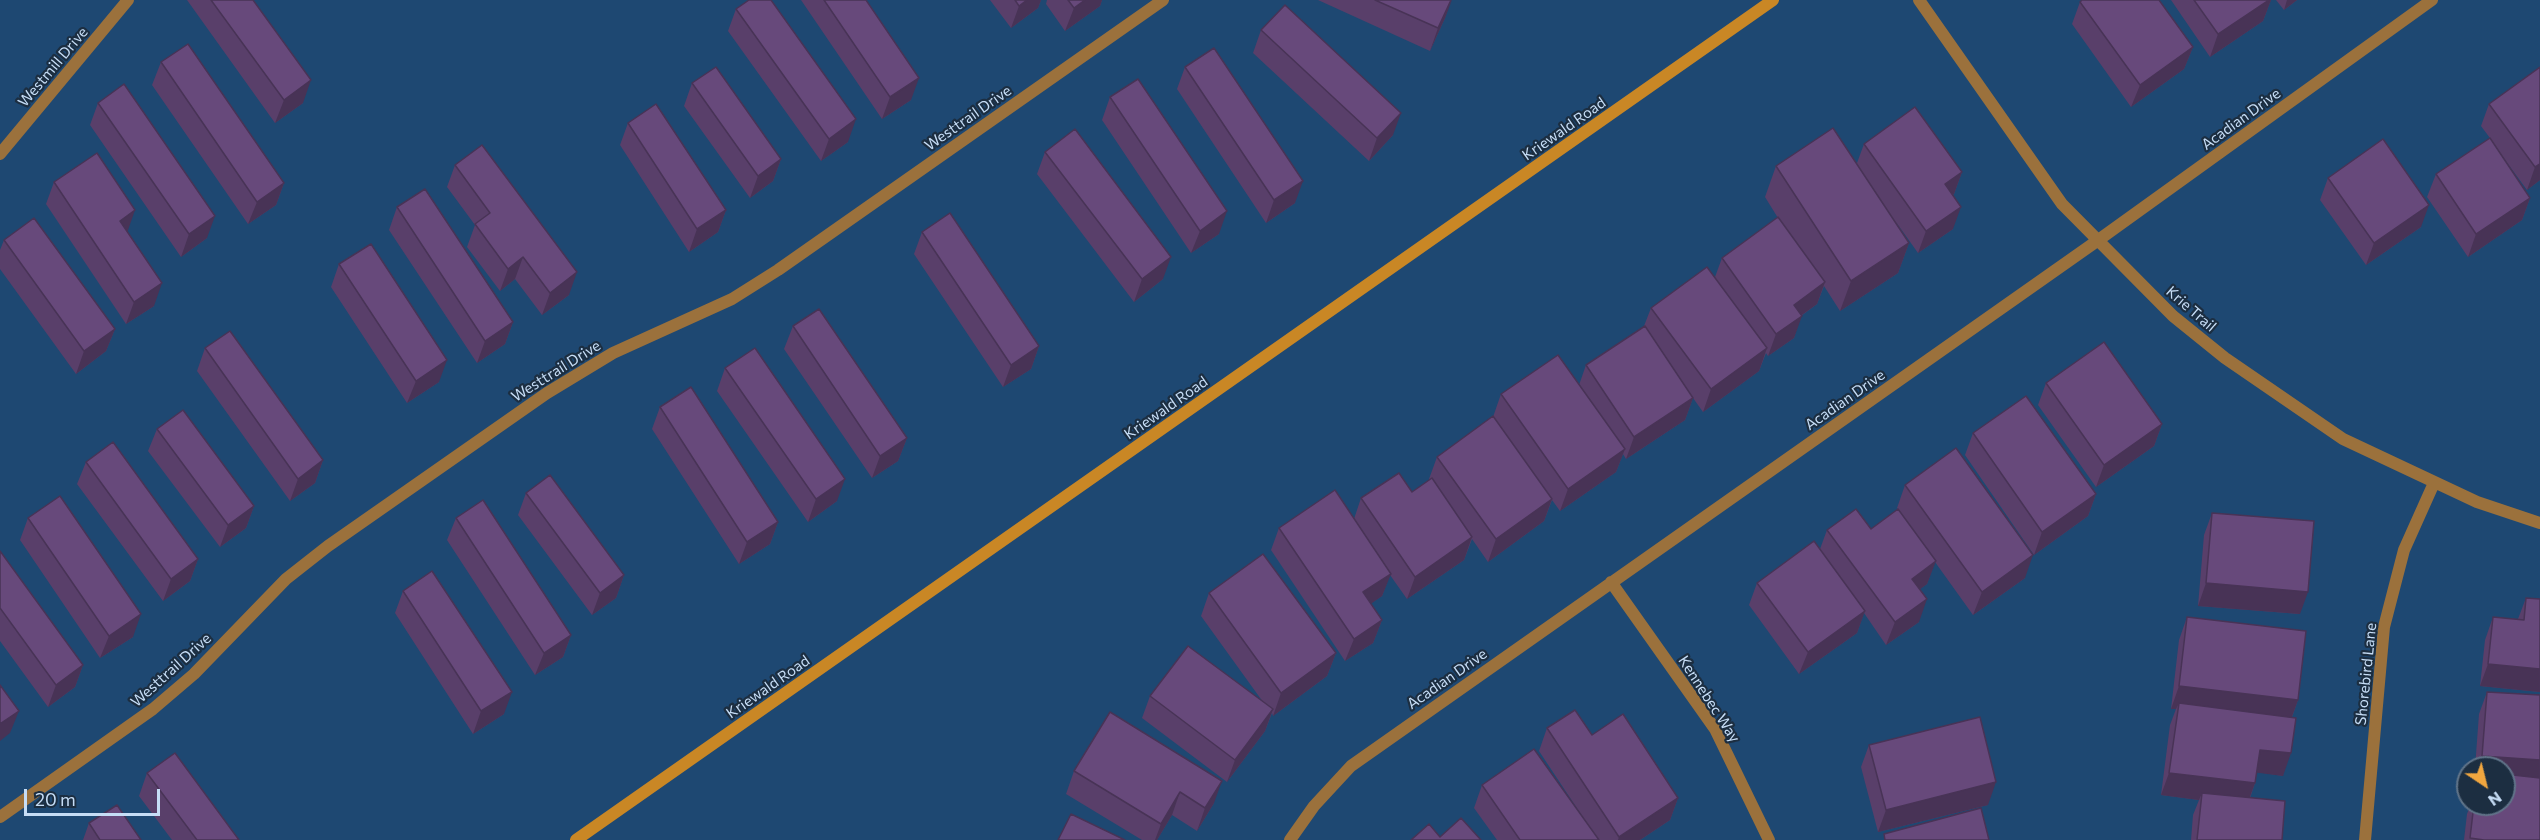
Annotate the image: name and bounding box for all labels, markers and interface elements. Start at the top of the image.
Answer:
street label: Westmill Drive [14,23,92,111]
street label: Westtrail Drive [921,81,1015,155]
street label: Acadian Drive [2198,84,2284,154]
street label: Kriewald Road [1519,94,1609,164]
street label: Krie Trail [2162,282,2220,336]
street label: Westtrail Drive [508,336,604,406]
street label: Acadian Drive [1802,366,1888,434]
street label: Kriewald Road [1121,373,1211,443]
street label: Shorebird Lane [2352,622,2380,726]
street label: Westtrail Drive [127,629,215,711]
street label: Acadian Drive [1404,645,1490,713]
street label: Kriewald Road [723,652,813,722]
street label: Kennebec Way [1674,652,1744,746]
north arrow [2456,756,2516,816]
scale bar [27,777,164,815]
text: 20 m [35,788,76,810]
text: N [2485,788,2506,811]

